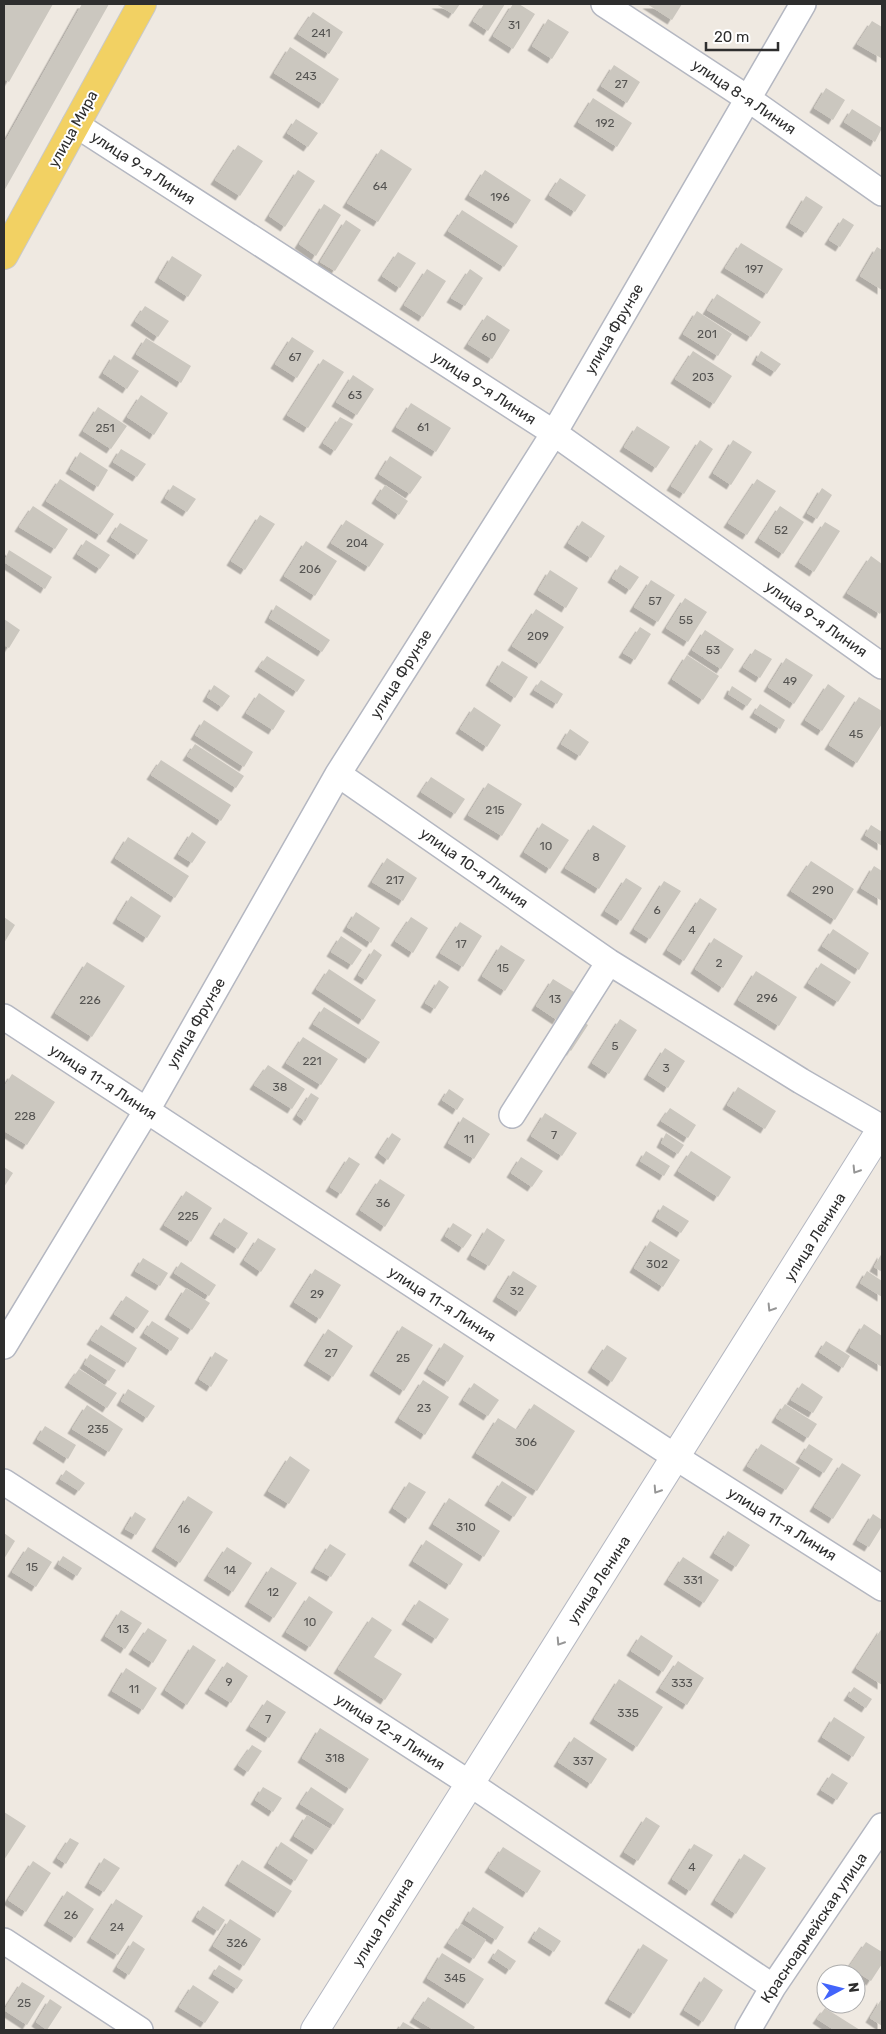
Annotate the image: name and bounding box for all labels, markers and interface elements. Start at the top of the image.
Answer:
house number: 31 [508,18,520,32]
scale bar [706,20,778,52]
house number: 241 [311,26,331,40]
text: 20 m [714,28,749,46]
street label: улица 8-я Линия [689,56,799,138]
house number: 243 [295,69,317,83]
house number: 27 [614,77,628,91]
street label: улица Мира [45,87,101,171]
house number: 192 [595,116,615,130]
street label: улица 9-я Линия [87,128,199,208]
house number: 64 [373,179,388,193]
house number: 196 [490,190,510,204]
house number: 197 [745,262,763,276]
street label: улица Фрунзе [581,280,647,378]
house number: 201 [697,327,717,341]
house number: 60 [482,330,496,344]
street label: улица 9-я Линия [428,348,540,428]
house number: 67 [288,350,302,364]
house number: 203 [692,370,714,384]
house number: 63 [348,388,362,402]
house number: 61 [417,420,429,434]
house number: 251 [95,421,115,435]
house number: 52 [774,523,788,537]
house number: 204 [346,536,369,550]
house number: 206 [299,562,321,576]
street label: улица 9-я Линия [761,577,871,661]
house number: 57 [648,594,662,608]
house number: 55 [679,613,693,627]
street label: улица Фрунзе [366,626,436,722]
house number: 209 [527,629,549,643]
house number: 53 [706,643,720,657]
house number: 49 [783,674,797,688]
house number: 45 [849,727,863,741]
house number: 215 [485,803,505,817]
street label: улица 10-я Линия [416,824,532,912]
house number: 10 [540,839,552,853]
house number: 8 [592,850,600,864]
house number: 217 [386,873,404,887]
house number: 290 [812,883,834,897]
house number: 6 [653,903,661,917]
house number: 4 [688,923,696,937]
house number: 17 [455,937,467,951]
house number: 2 [715,956,723,970]
house number: 15 [497,961,509,975]
street label: улица Фрунзе [163,974,229,1072]
house number: 296 [756,991,778,1005]
house number: 13 [549,992,561,1006]
house number: 226 [79,993,101,1007]
house number: 5 [611,1039,619,1053]
street label: улица 11-я Линия [46,1040,160,1124]
house number: 221 [302,1054,322,1068]
house number: 3 [662,1061,670,1075]
house number: 38 [273,1080,287,1094]
house number: 228 [14,1109,36,1123]
house number: 7 [551,1128,557,1142]
house number: 11 [464,1132,474,1146]
one-way arrow [853,1164,863,1173]
street label: улица Ленина [780,1189,850,1285]
house number: 36 [376,1196,390,1210]
house number: 225 [177,1209,199,1223]
house number: 302 [646,1257,668,1271]
street label: улица 11-я Линия [385,1262,499,1346]
house number: 32 [510,1284,524,1298]
house number: 29 [310,1287,324,1301]
one-way arrow [767,1302,777,1311]
house number: 27 [324,1346,338,1360]
house number: 25 [396,1351,410,1365]
house number: 23 [417,1401,431,1415]
house number: 235 [87,1422,109,1436]
house number: 306 [515,1435,537,1449]
street label: улица 11-я Линия [724,1483,840,1565]
one-way arrow [653,1484,663,1493]
house number: 310 [456,1520,476,1534]
house number: 16 [178,1522,190,1536]
street label: улица Ленина [564,1533,634,1627]
house number: 15 [26,1560,38,1574]
house number: 14 [224,1563,237,1577]
house number: 331 [683,1573,703,1587]
house number: 12 [267,1585,279,1599]
house number: 10 [304,1615,316,1629]
house number: 13 [117,1622,129,1636]
one-way arrow [556,1636,566,1645]
house number: 9 [225,1675,233,1689]
house number: 333 [671,1676,693,1690]
house number: 11 [129,1682,139,1696]
street label: улица 12-я Линия [332,1690,448,1774]
house number: 335 [617,1706,639,1720]
house number: 7 [265,1712,271,1726]
house number: 318 [325,1751,345,1765]
house number: 337 [573,1754,593,1768]
street label: Красноармейская улица [757,1849,871,2007]
house number: 4 [688,1860,696,1874]
street label: улица Ленина [348,1874,418,1970]
house number: 26 [64,1908,78,1922]
house number: 24 [110,1920,125,1934]
house number: 326 [226,1936,248,1950]
north arrow [816,1964,866,2014]
house number: 345 [444,1971,466,1985]
text: N [844,1981,862,1994]
house number: 25 [17,1996,31,2010]

